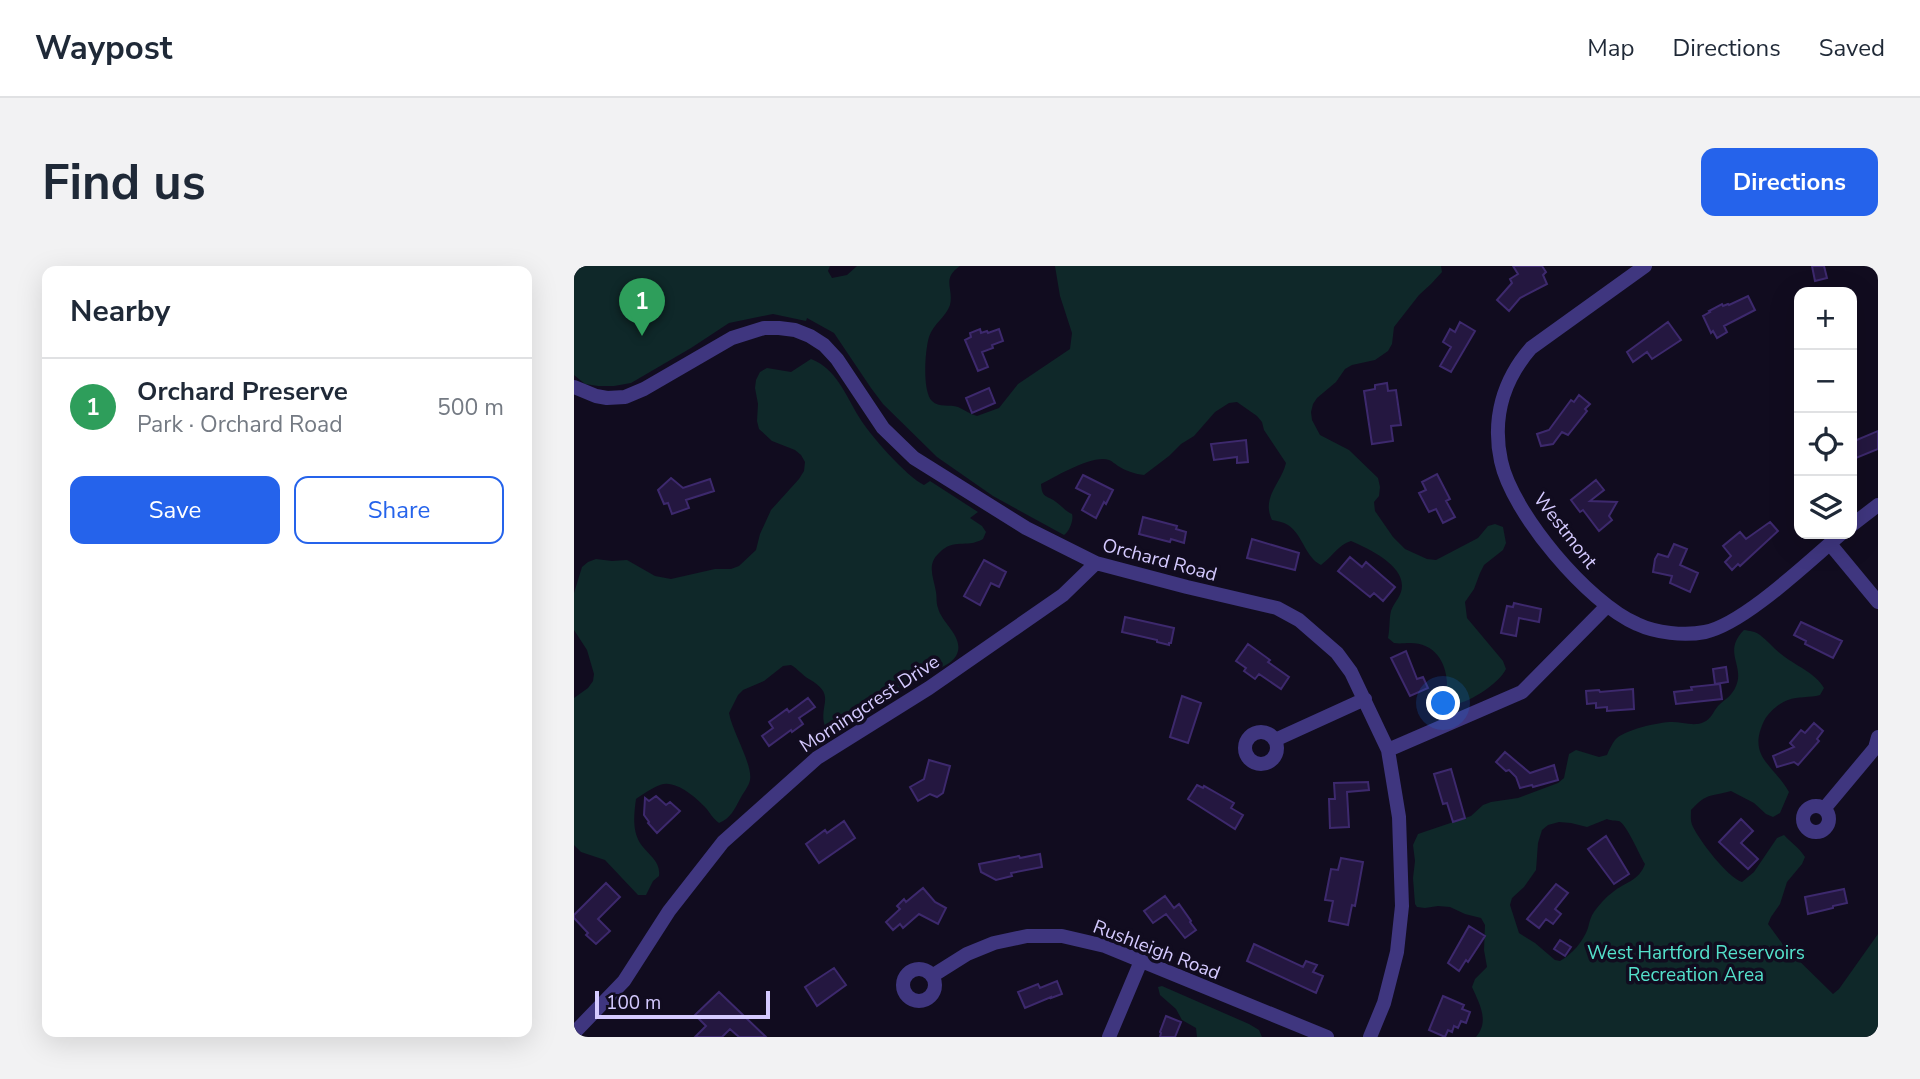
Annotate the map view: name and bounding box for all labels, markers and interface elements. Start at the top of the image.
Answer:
text: Waypost [35,26,172,71]
text: Map [1587,32,1634,64]
text: Directions [1672,32,1781,64]
text: Saved [1819,32,1885,64]
button: Directions [1701,148,1878,216]
text: Find us [42,149,206,216]
pin: 1 [619,278,665,336]
map controls [1794,287,1857,539]
button: + [1794,287,1857,350]
text: Nearby [70,291,170,332]
button: − [1794,350,1857,413]
text: Orchard Preserve [137,374,348,409]
text: 1 [86,392,100,423]
text: 500 m [437,392,504,423]
text: Park · Orchard Road [137,409,343,440]
button: locate [1794,413,1857,476]
button: Save [70,476,280,544]
button: Share [294,476,504,544]
button: layers [1794,476,1857,539]
street label: Westmont [1527,487,1603,574]
street label: Orchard Road [1100,532,1220,588]
street label: Morningcrest Drive [795,649,945,759]
your location [1426,686,1460,720]
street label: Rushleigh Road [1089,914,1224,986]
park label: West Hartford Reservoirs Recreation Area [1587,940,1805,988]
scale bar [595,988,770,1020]
text: 100 m [606,990,661,1016]

